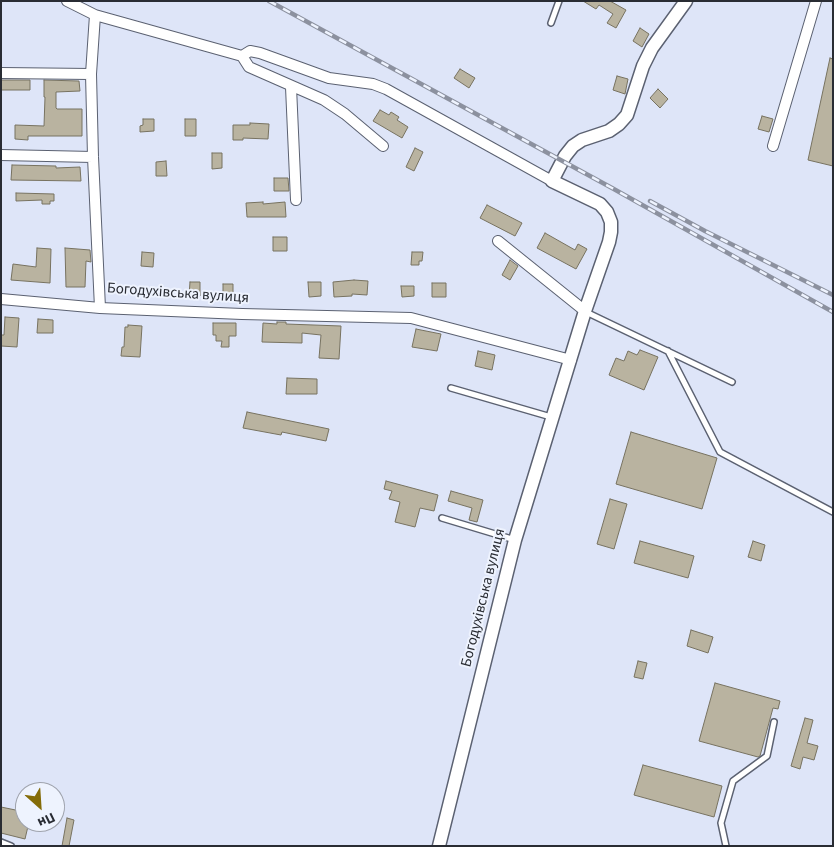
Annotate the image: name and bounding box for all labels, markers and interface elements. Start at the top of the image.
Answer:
street label: Богодухівська вулиця [106,280,250,308]
street label: Богодухівська вулиця [458,527,510,669]
north arrow [15,782,65,832]
text: Пн [34,807,58,832]

